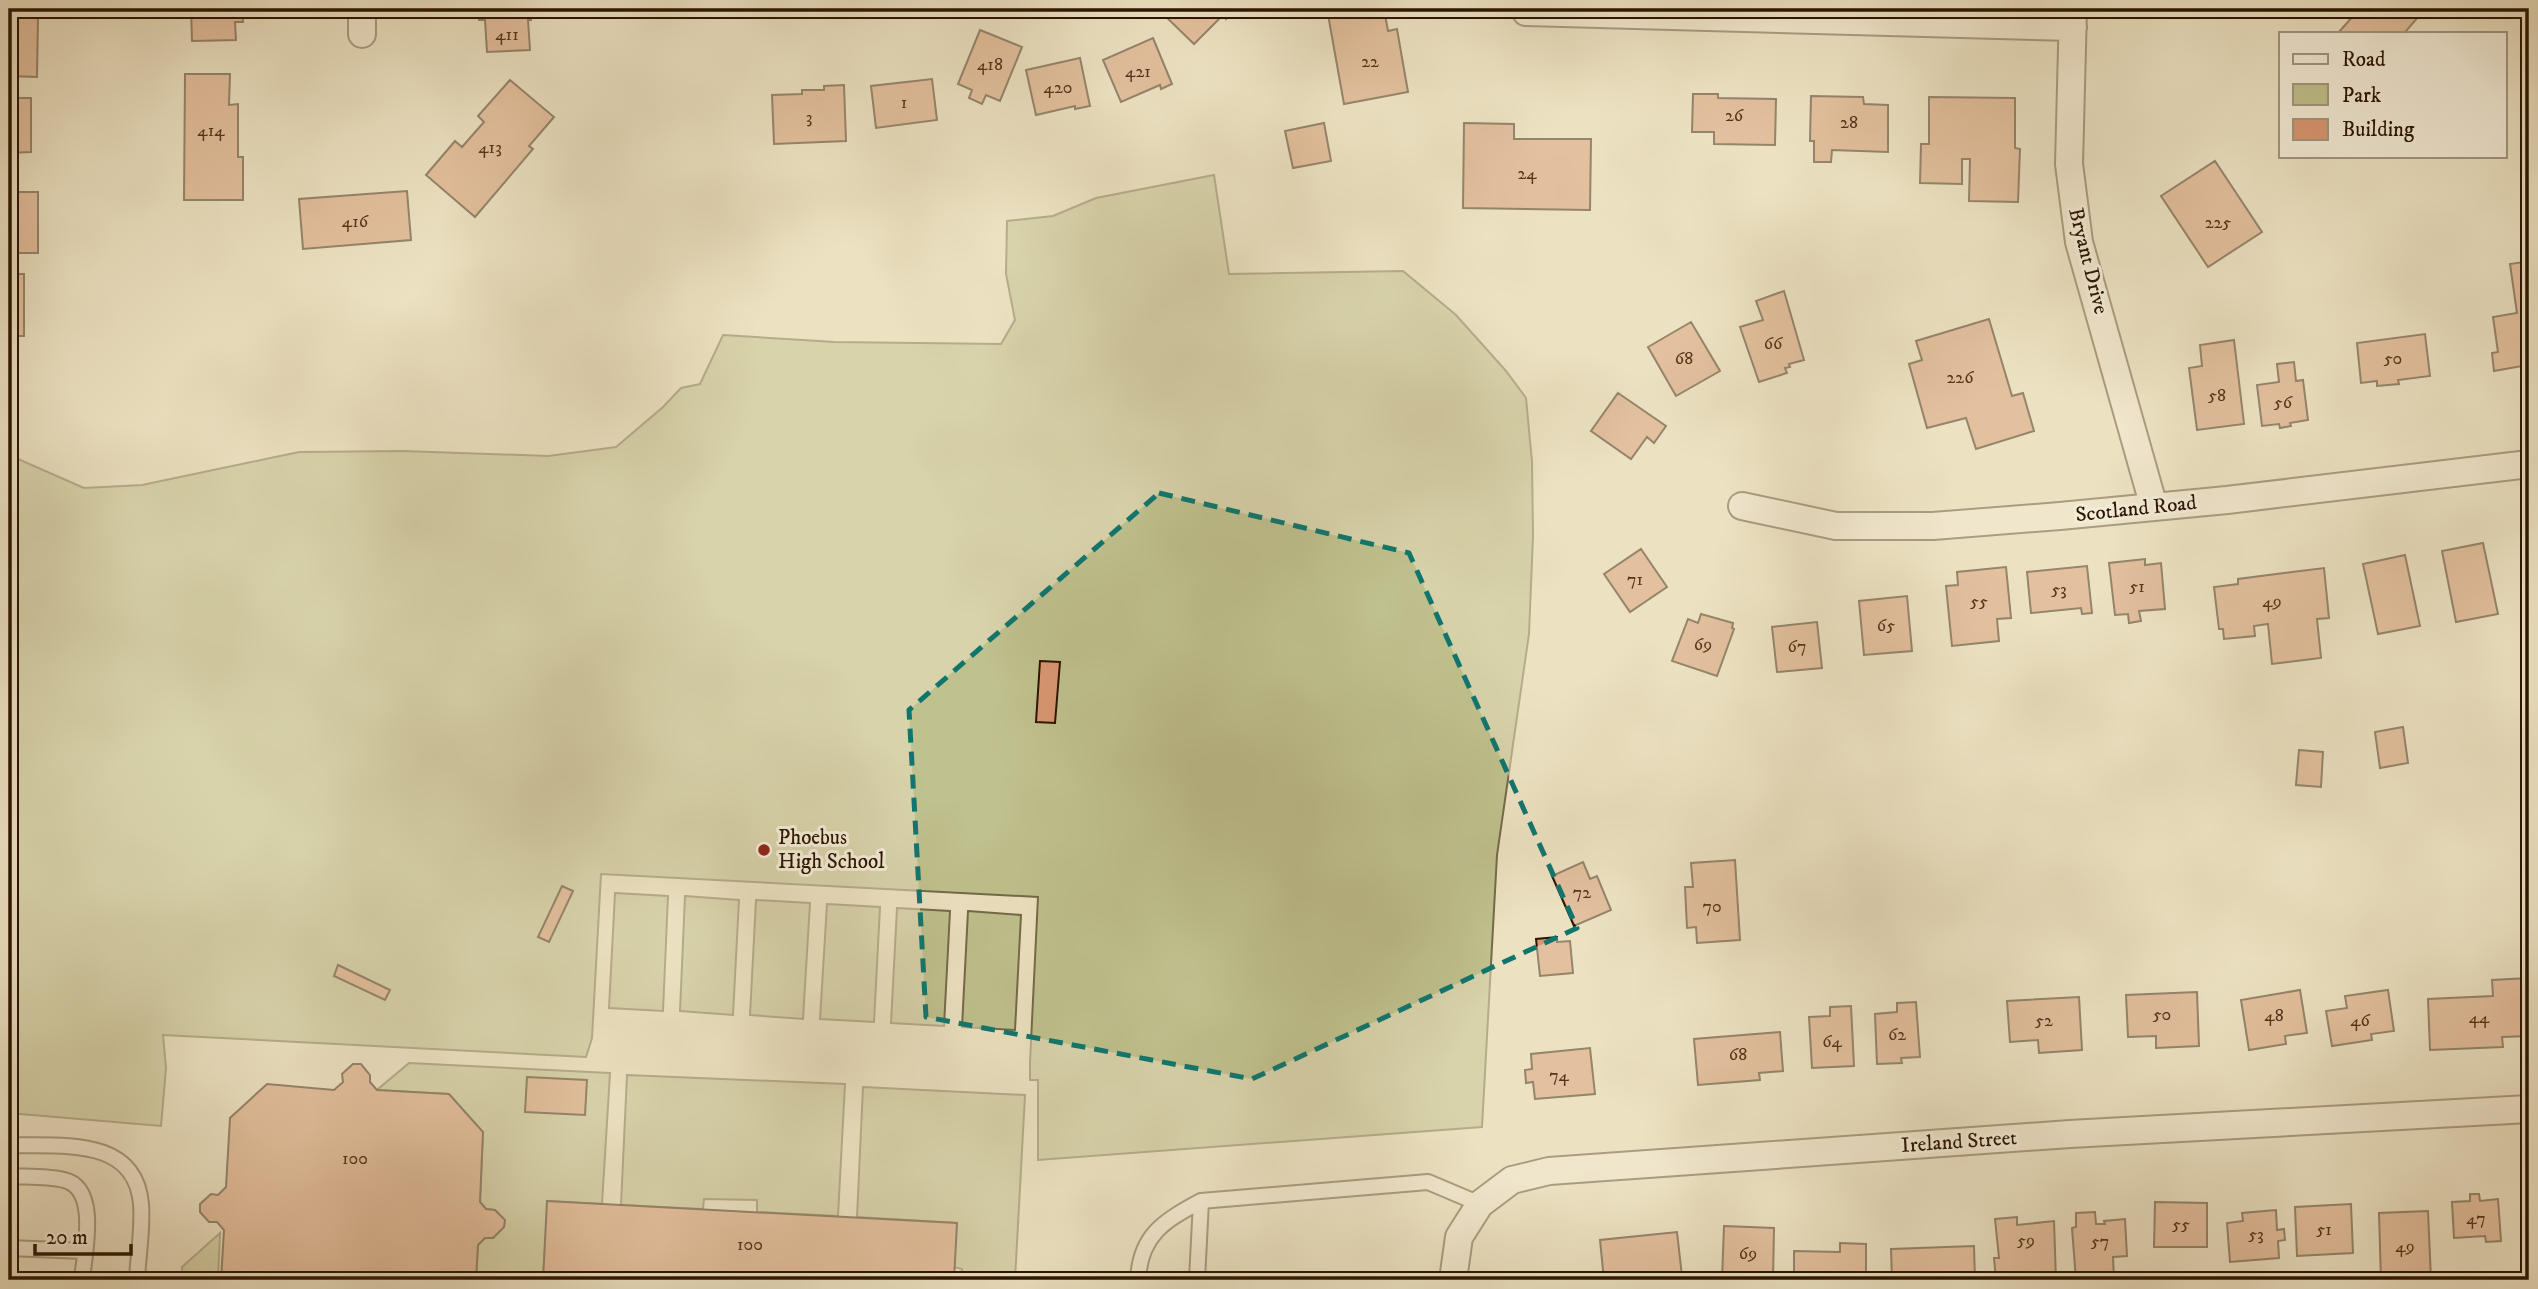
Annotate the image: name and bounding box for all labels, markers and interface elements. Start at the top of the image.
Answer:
house number: 411 [495,24,519,46]
legend [2279,32,2506,158]
text: Road [2342,47,2386,73]
house number: 22 [1361,51,1379,73]
house number: 418 [977,54,1003,76]
house number: 421 [1125,61,1151,83]
house number: 420 [1044,77,1072,99]
text: Park [2342,83,2382,109]
house number: 1 [901,92,907,114]
house number: 26 [1725,105,1744,127]
house number: 3 [806,107,812,129]
house number: 28 [1840,112,1858,134]
text: Building [2342,117,2415,143]
house number: 414 [197,120,225,142]
house number: 413 [478,137,502,159]
house number: 24 [1517,163,1537,185]
street label: Bryant Drive [2062,205,2114,317]
house number: 416 [342,211,369,233]
house number: 225 [2205,212,2231,234]
house number: 66 [1764,333,1783,355]
house number: 68 [1675,348,1693,370]
house number: 50 [2384,348,2402,370]
house number: 226 [1946,367,1974,389]
house number: 58 [2208,385,2226,407]
house number: 56 [2274,392,2293,414]
street label: Scotland Road [2074,490,2198,528]
house number: 71 [1627,569,1643,591]
house number: 51 [2129,576,2145,598]
house number: 53 [2051,579,2067,601]
house number: 55 [1970,591,1988,613]
house number: 49 [2262,591,2282,613]
house number: 65 [1877,615,1895,637]
house number: 69 [1694,634,1712,656]
house number: 67 [1788,636,1806,658]
place label: Phoebus High School [778,825,885,875]
marker: Phoebus High School [756,842,772,858]
house number: 72 [1573,882,1591,904]
house number: 70 [1702,896,1722,918]
house number: 50 [2153,1004,2171,1026]
house number: 48 [2264,1005,2284,1027]
house number: 44 [2469,1007,2490,1029]
house number: 52 [2035,1010,2053,1032]
house number: 46 [2350,1010,2370,1032]
house number: 62 [1888,1024,1906,1046]
house number: 64 [1822,1031,1843,1053]
house number: 68 [1729,1044,1747,1066]
house number: 74 [1549,1065,1569,1087]
street label: Ireland Street [1900,1125,2018,1159]
house number: 100 [342,1148,368,1170]
house number: 47 [2466,1208,2486,1230]
scale bar [35,1212,131,1256]
house number: 55 [2172,1214,2190,1236]
house number: 51 [2316,1219,2332,1241]
house number: 53 [2248,1224,2264,1246]
text: 20 m [46,1225,88,1251]
house number: 59 [2017,1230,2035,1252]
house number: 57 [2091,1231,2109,1253]
house number: 100 [737,1234,763,1256]
house number: 49 [2395,1236,2415,1258]
house number: 69 [1739,1243,1757,1265]

